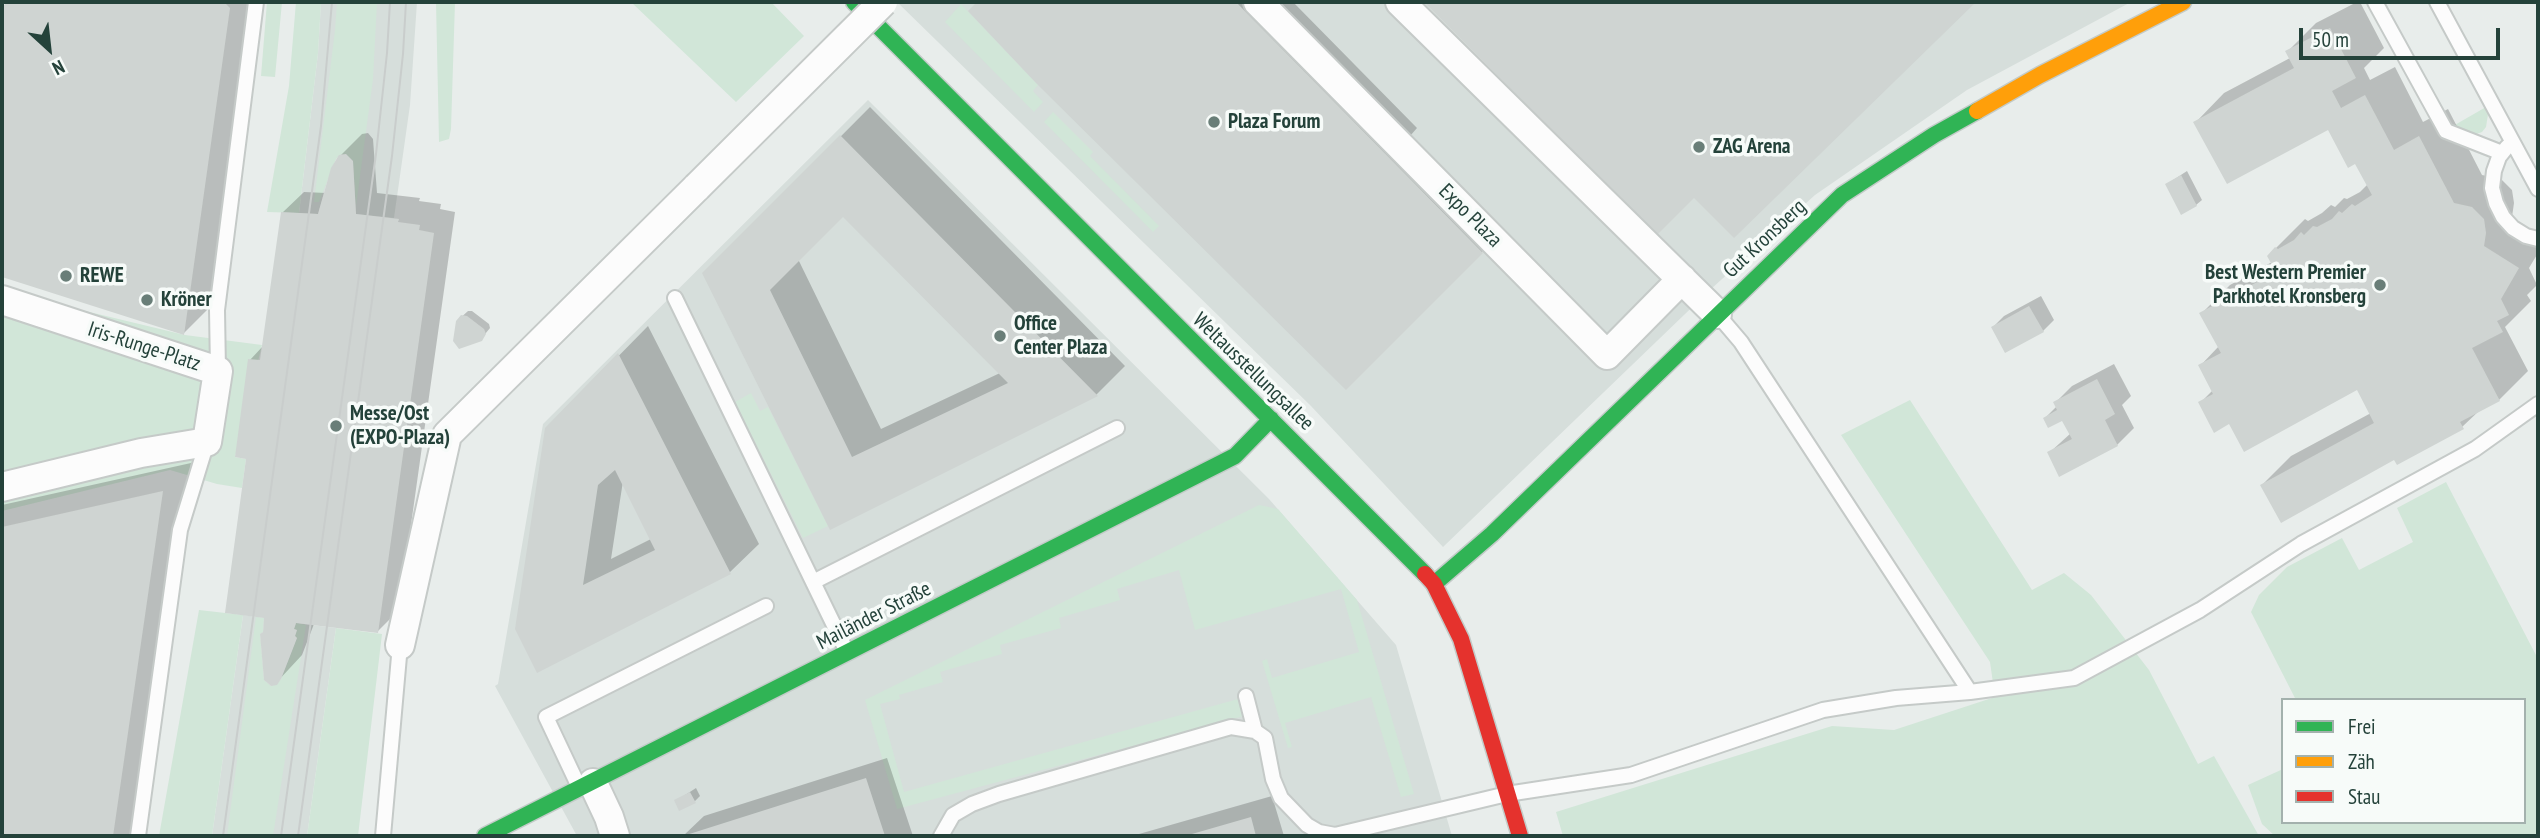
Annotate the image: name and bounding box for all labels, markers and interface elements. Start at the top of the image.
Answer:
north arrow [14,14,84,84]
scale bar [2302,14,2503,58]
text: 50 m [2312,26,2349,53]
text: N [49,55,69,81]
place label: Plaza Forum [1228,109,1320,135]
marker: Plaza Forum [1206,114,1222,130]
place label: ZAG Arena [1713,134,1790,160]
marker: ZAG Arena [1691,139,1707,155]
street label: Expo Plaza [1433,179,1507,253]
street label: Gut Kronsberg [1719,195,1811,283]
place label: Best Western Premier Parkhotel Kronsberg [2205,260,2366,310]
place label: REWE [80,263,124,289]
marker: REWE [58,268,74,284]
marker: Best Western Premier Parkhotel Kronsberg [2372,277,2388,293]
place label: Kröner [161,287,212,313]
marker: Kröner [139,292,155,308]
street label: Weltausstellungsallee [1187,308,1319,436]
place label: Office Center Plaza [1014,311,1107,361]
street label: Iris-Runge-Platz [85,317,203,377]
marker: Office Center Plaza [992,328,1008,344]
place label: Messe/Ost (EXPO-Plaza) [350,401,450,451]
marker: Messe/Ost (EXPO-Plaza) [328,418,344,434]
street label: Mailänder Straße [813,576,935,656]
legend [2281,698,2526,824]
text: Frei [2348,713,2376,740]
text: Zäh [2348,748,2375,775]
text: Stau [2348,783,2380,810]

